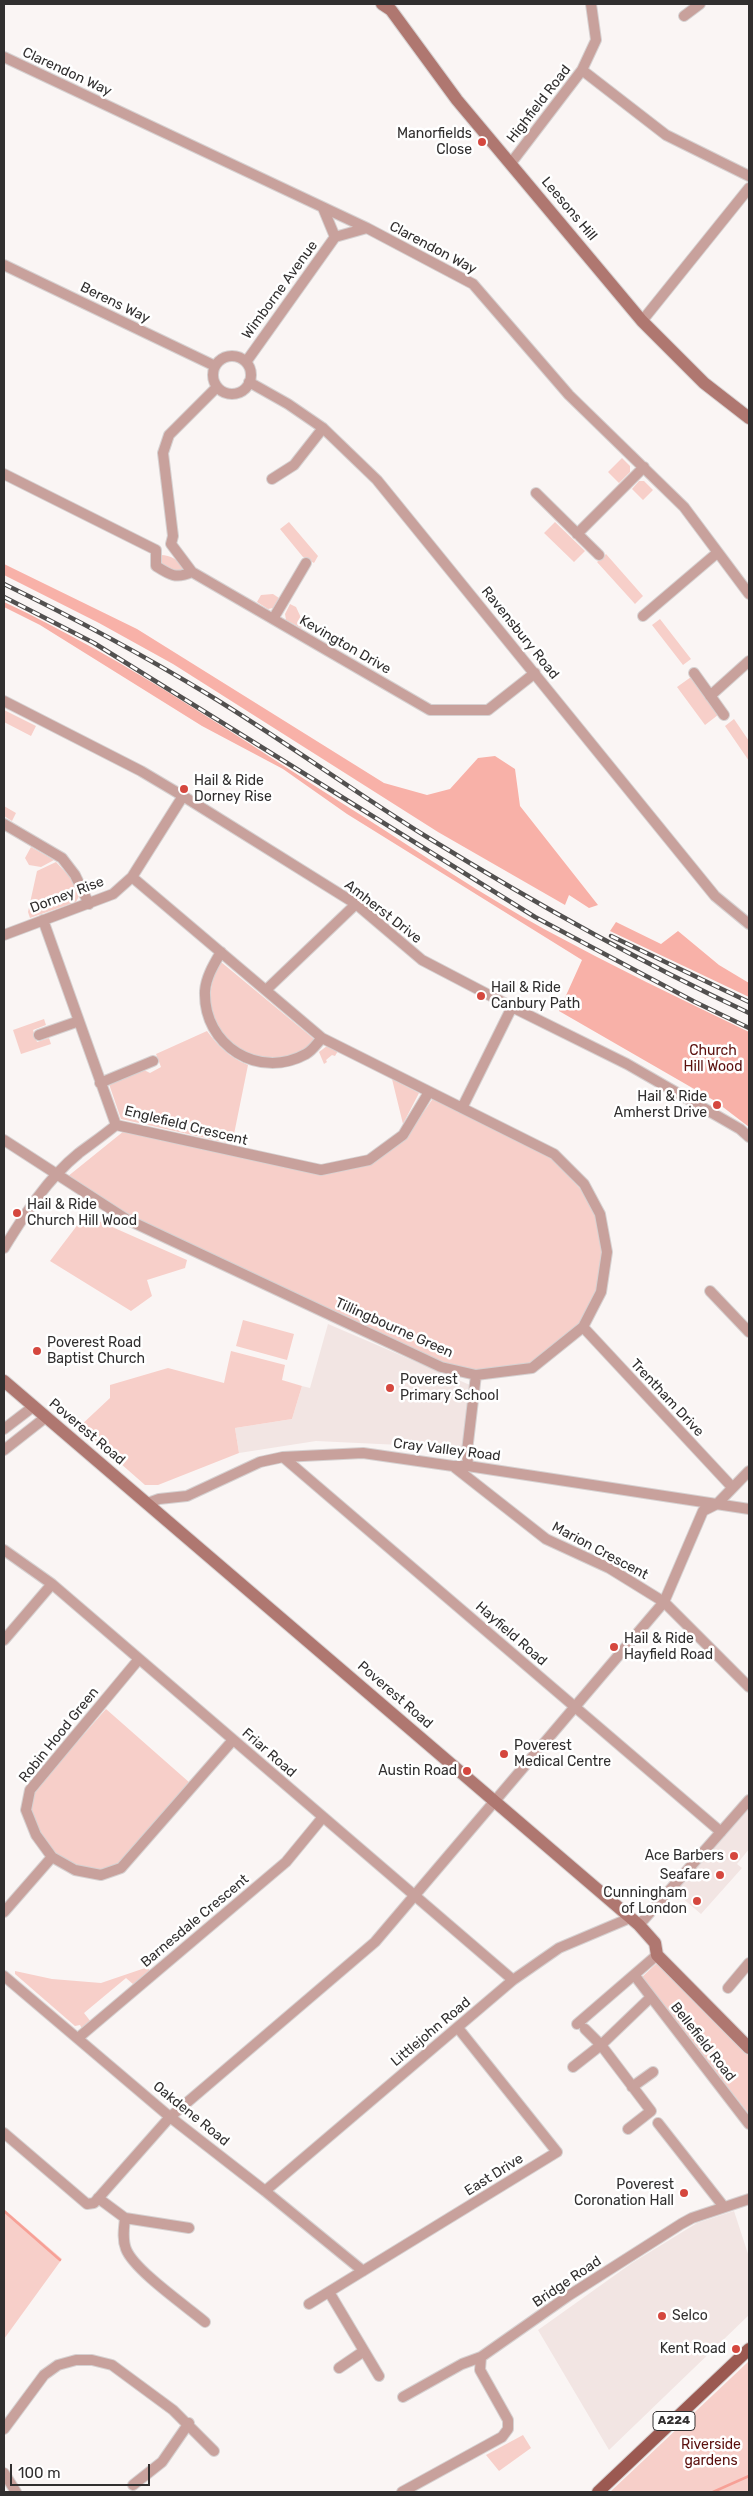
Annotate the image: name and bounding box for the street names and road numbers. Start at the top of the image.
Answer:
street label: Clarendon Way [20,44,114,100]
street label: Highfield Road [503,62,575,146]
street label: Leesons Hill [538,174,600,244]
street label: Clarendon Way [386,218,480,278]
street label: Wimborne Avenue [239,238,321,342]
street label: Berens Way [77,279,153,327]
street label: Ravensbury Road [478,583,562,683]
street label: Kevington Drive [296,612,394,678]
street label: Dorney Rise [28,873,106,917]
street label: Amherst Drive [341,877,425,947]
street label: Englefield Crescent [123,1103,249,1149]
street label: Tillingbourne Green [332,1294,456,1362]
street label: Trentham Drive [627,1356,707,1440]
street label: Poverest Road [46,1395,128,1469]
street label: Cray Valley Road [392,1435,502,1465]
street label: Marion Crescent [549,1519,651,1583]
street label: Hayfield Road [472,1598,550,1670]
street label: Poverest Road [354,1658,436,1732]
street label: Robin Hood Green [16,1684,102,1786]
street label: Friar Road [238,1725,300,1781]
street label: Barnesdale Crescent [138,1871,252,1971]
street label: Littlejohn Road [388,1994,474,2070]
street label: Bellefield Road [667,1999,739,2085]
street label: Oakdene Road [149,2078,233,2150]
street label: East Drive [462,2150,526,2200]
street label: Bridge Road [529,2253,605,2311]
road number: A224 [653,2412,695,2430]

